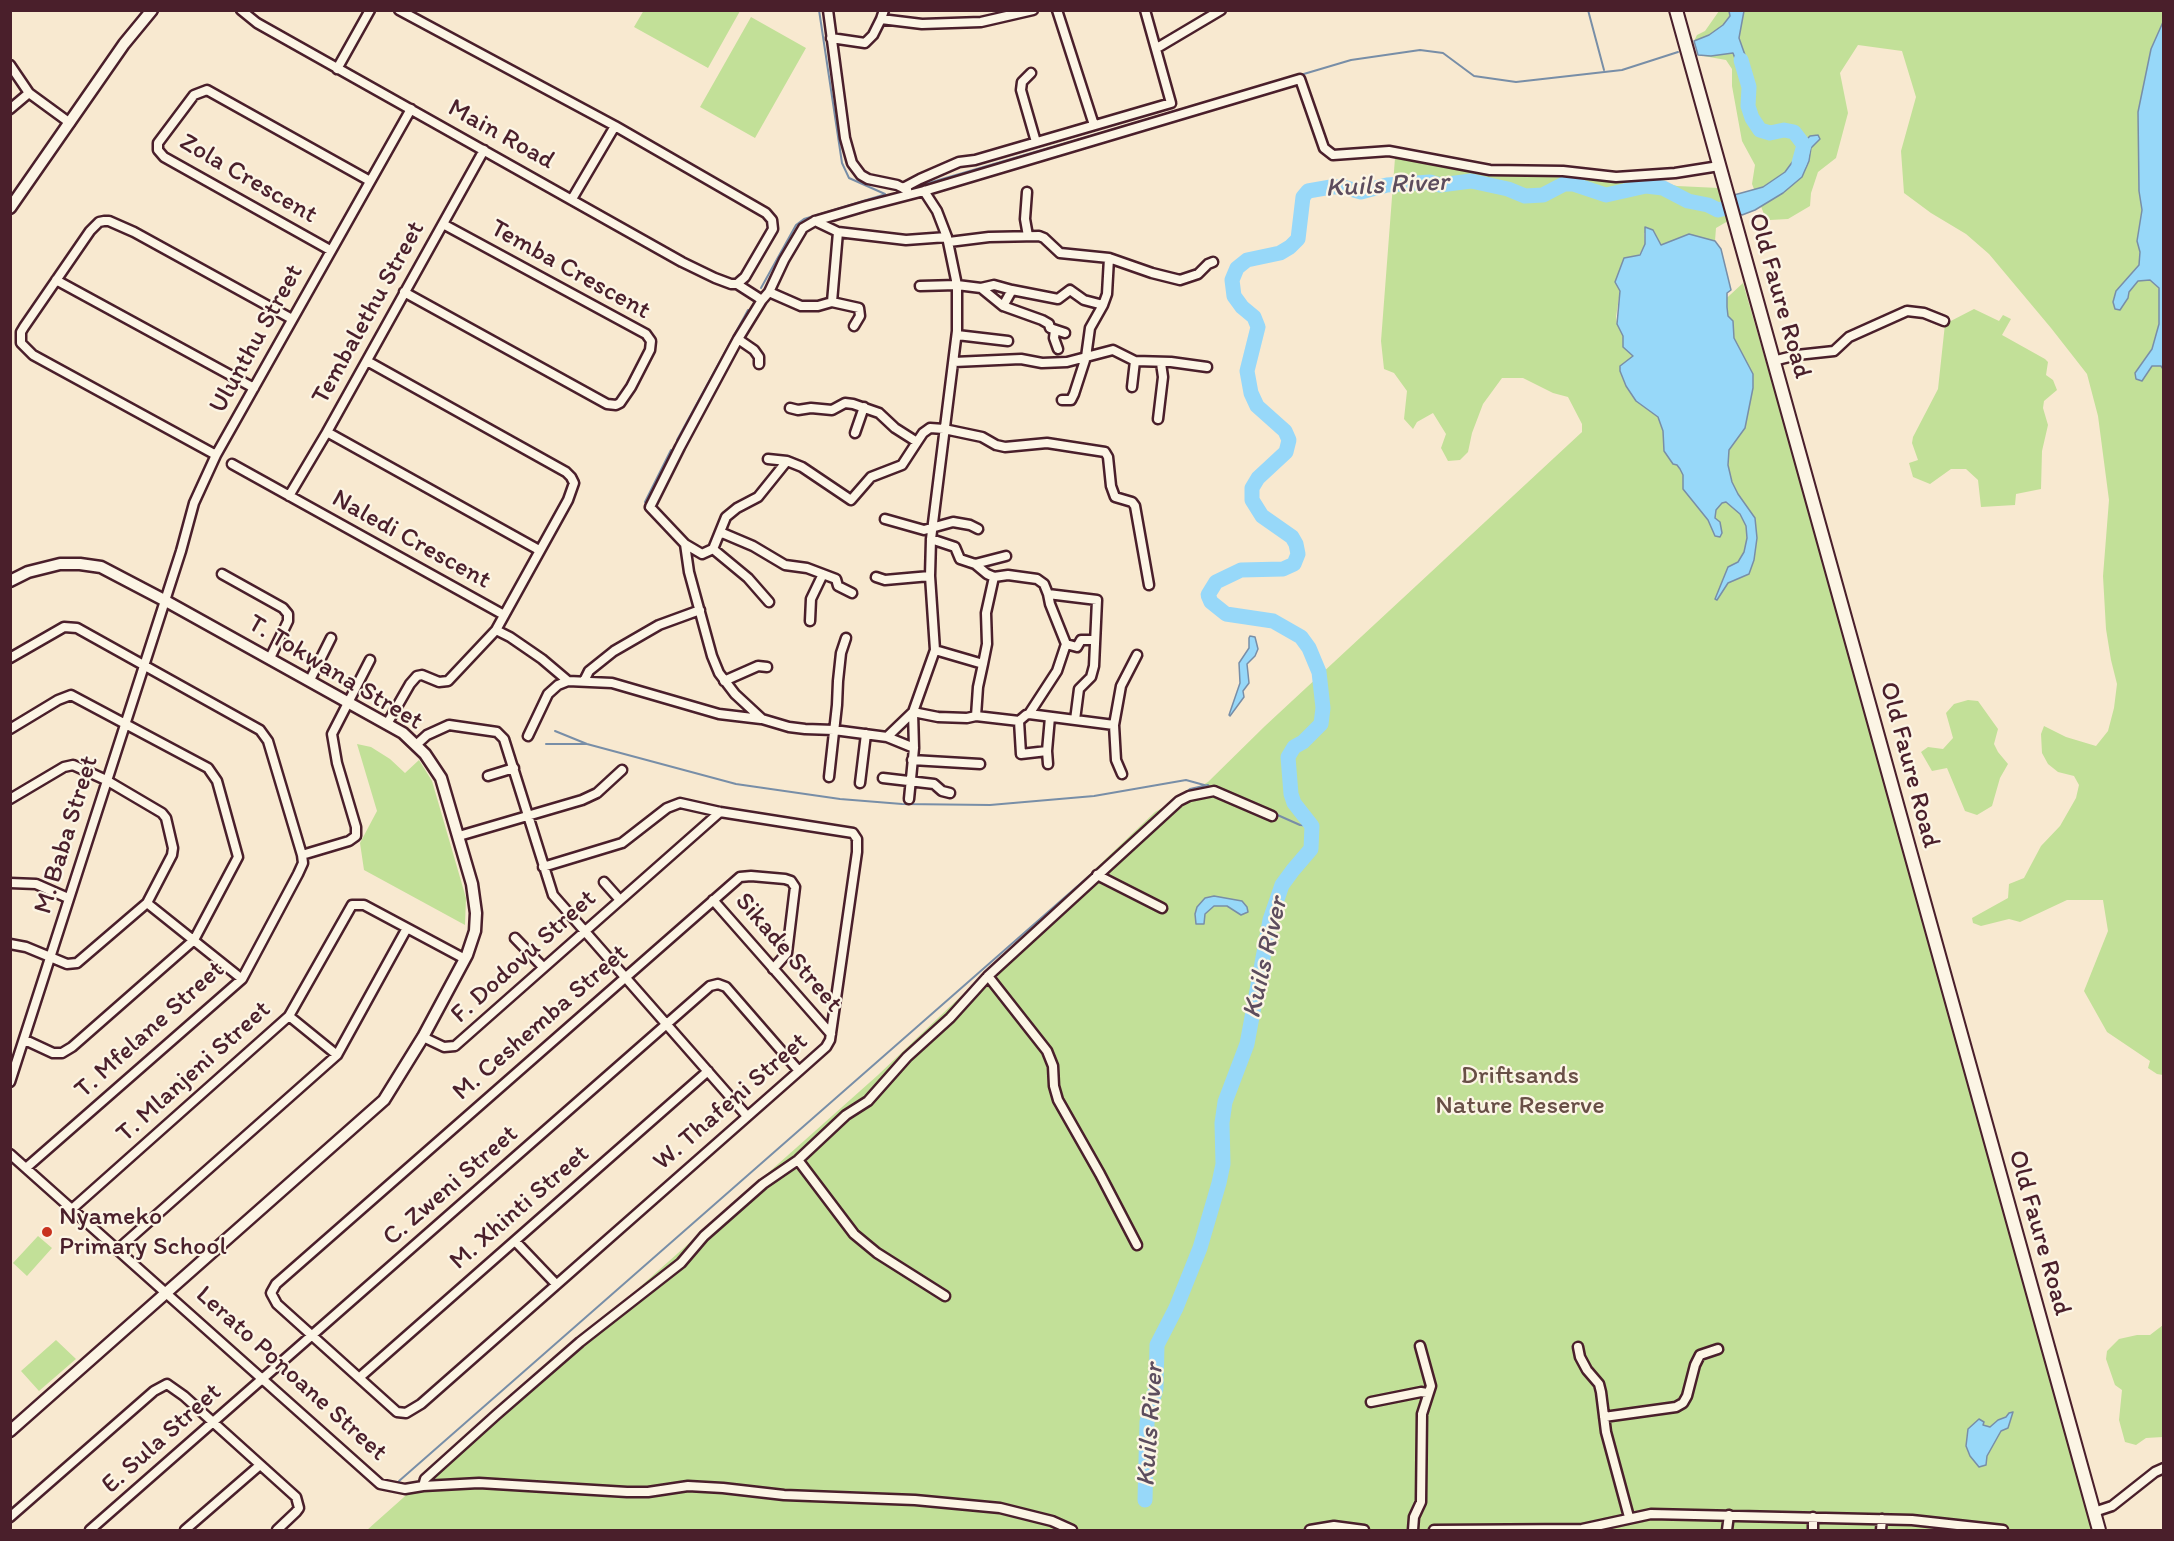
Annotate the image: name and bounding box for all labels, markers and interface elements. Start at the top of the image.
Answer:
street label: Main Road [442,93,560,177]
street label: Zola Crescent [174,127,322,231]
water label: Kuils River [1325,167,1449,205]
street label: Old Faure Road [1740,210,1818,382]
street label: Temba Crescent [485,213,655,327]
street label: Tembalethu Street [306,216,432,410]
street label: Ulunthu Street [203,259,311,419]
street label: Naledi Crescent [326,483,496,597]
street label: T. Tokwana Street [242,608,428,738]
street label: Old Faure Road [1872,678,1946,852]
street label: M. Baba Street [28,752,106,918]
street label: F. Dodovu Street [445,884,603,1030]
street label: Sikade Street [728,887,848,1019]
water label: Kuils River [1236,894,1296,1022]
street label: M. Ceshemba Street [447,938,635,1108]
street label: T. Mfelane Street [69,955,231,1105]
street label: T. Mlanjeni Street [110,995,278,1149]
street label: W. Thafeni Street [647,1026,815,1178]
park label: Driftsands Nature Reserve [1435,1060,1605,1122]
street label: C. Zweni Street [377,1119,525,1253]
street label: M. Xhinti Street [444,1139,596,1277]
street label: Old Faure Road [2000,1147,2078,1319]
place label: Nyameko Primary School [59,1201,227,1262]
marker: Nyameko Primary School [40,1225,54,1239]
street label: Lerato Ponoane Street [189,1280,393,1468]
water label: Kuils River [1131,1362,1171,1488]
street label: E. Sula Street [96,1377,228,1501]

